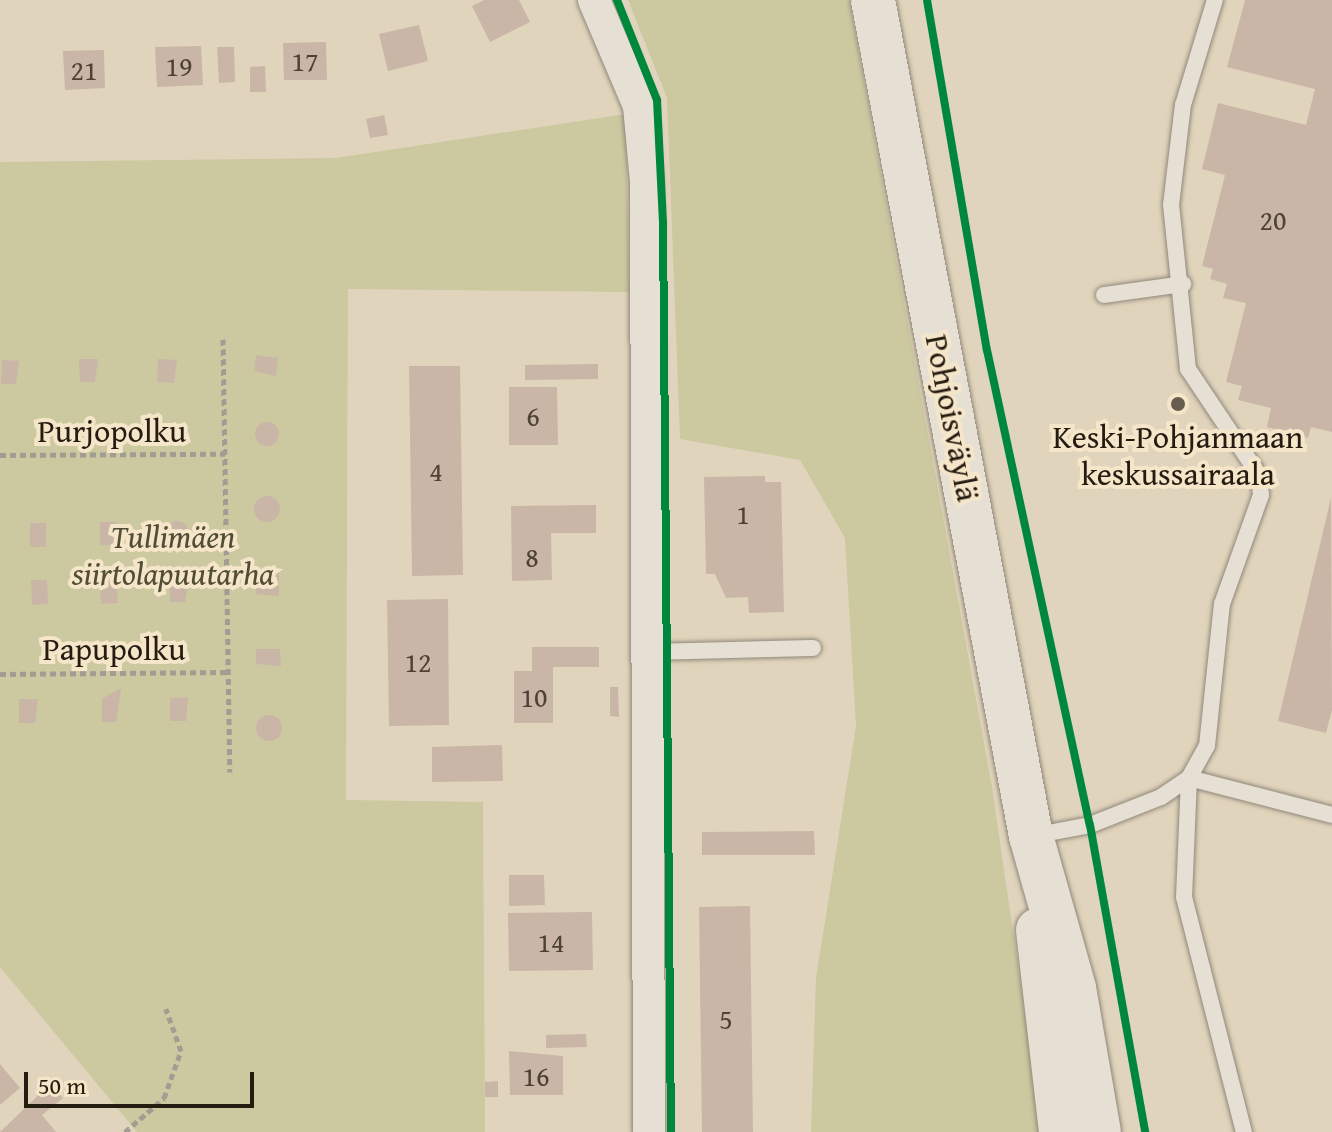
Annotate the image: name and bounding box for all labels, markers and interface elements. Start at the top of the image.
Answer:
house number: 17 [292,44,318,78]
house number: 19 [166,49,192,83]
house number: 21 [71,53,97,87]
house number: 20 [1260,203,1286,237]
street label: Pohjoisväylä [917,331,987,505]
marker: Keski-Pohjanmaan keskussairaala [1167,393,1189,415]
house number: 6 [526,399,540,433]
street label: Purjopolku [38,412,186,450]
place label: Keski-Pohjanmaan keskussairaala [1053,419,1303,494]
house number: 4 [429,454,443,488]
house number: 1 [736,497,750,531]
park label: Tullimäen siirtolapuutarha [72,519,274,594]
house number: 8 [525,540,539,574]
street label: Papupolku [42,630,186,668]
house number: 12 [405,645,431,679]
house number: 10 [521,680,547,714]
house number: 14 [538,925,564,959]
house number: 5 [719,1002,733,1036]
scale bar [28,1056,258,1106]
house number: 16 [523,1059,549,1093]
text: 50 m [38,1068,86,1103]

